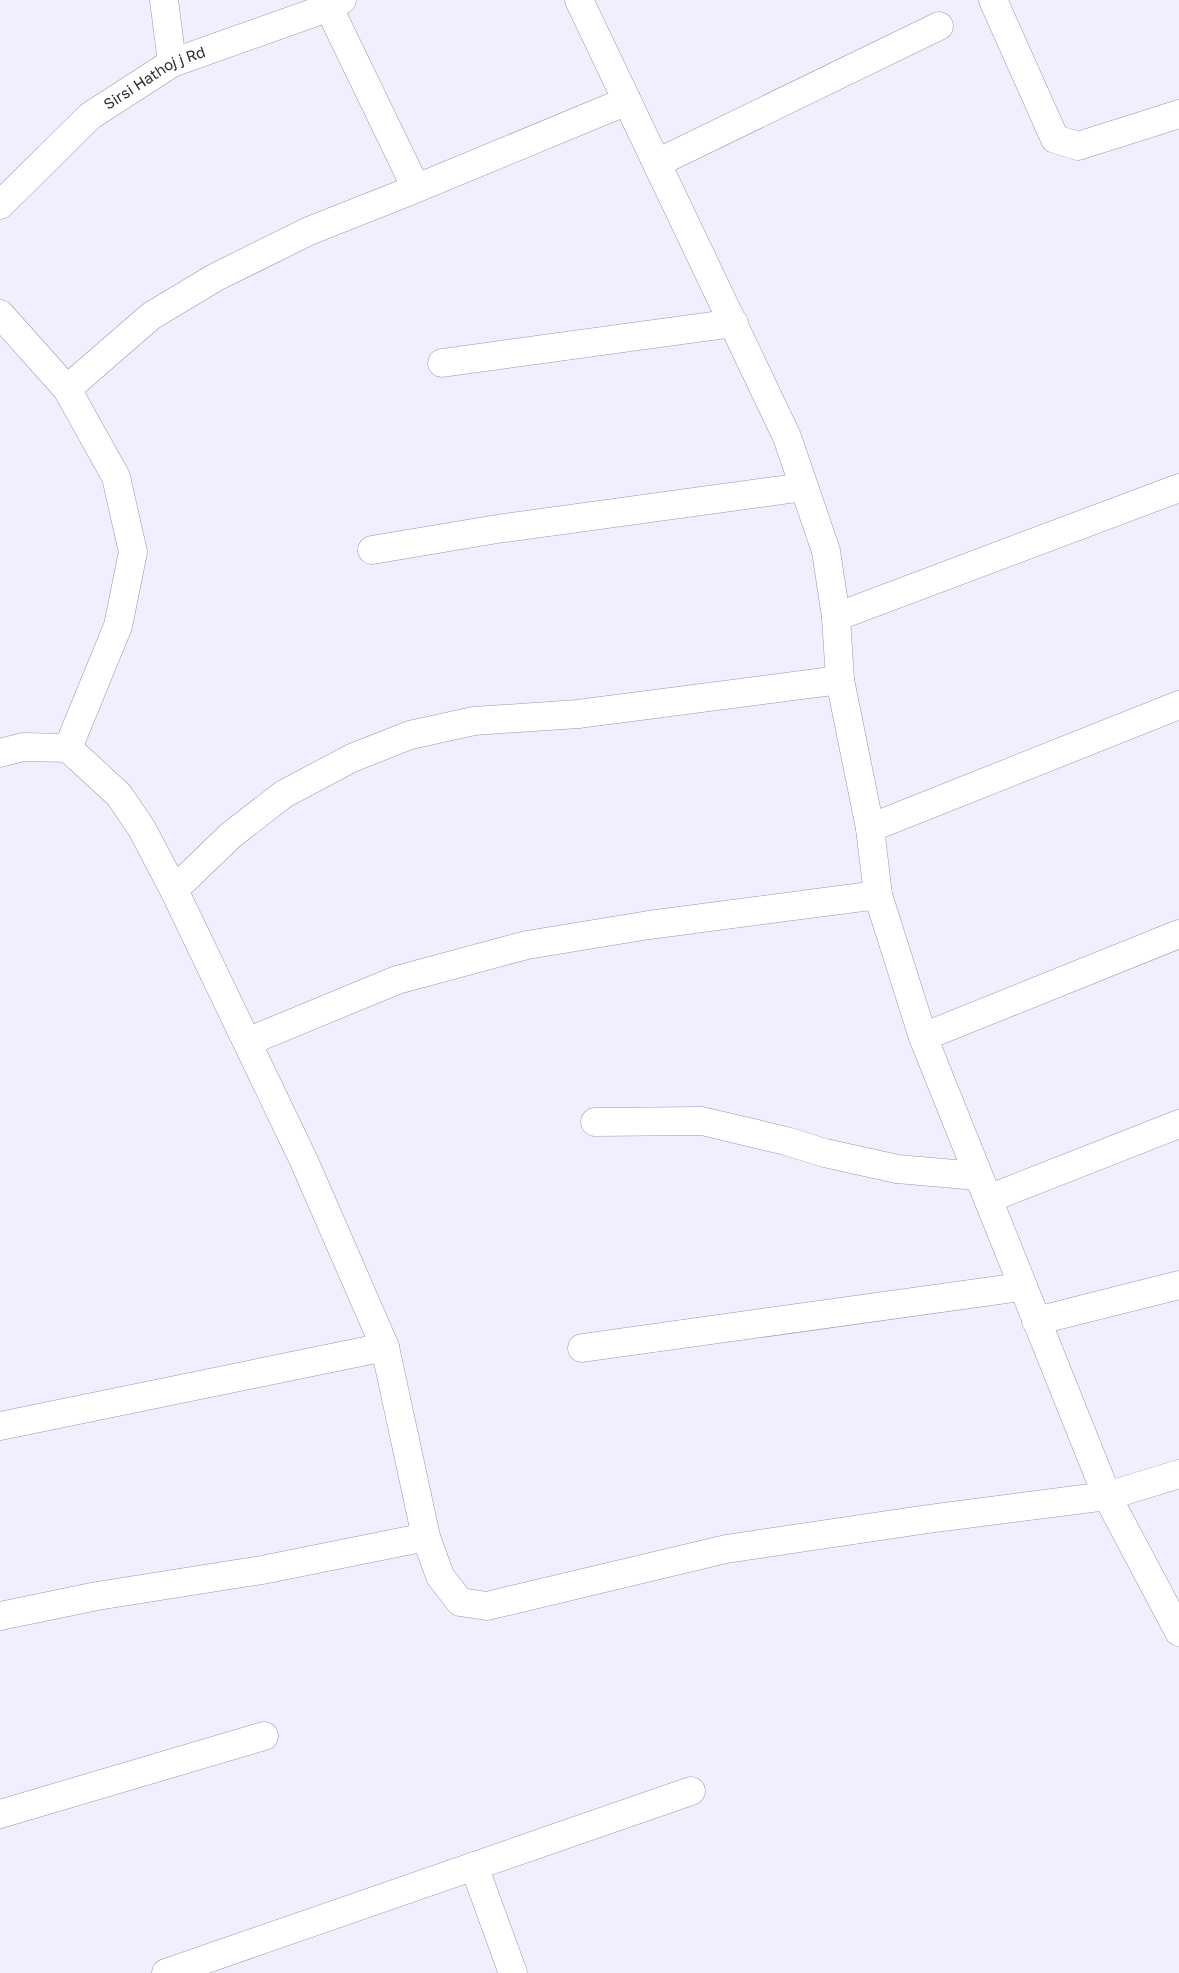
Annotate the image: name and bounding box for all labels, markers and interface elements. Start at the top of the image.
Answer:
street label: Sirsi Hathoj j Rd [100,42,208,113]

